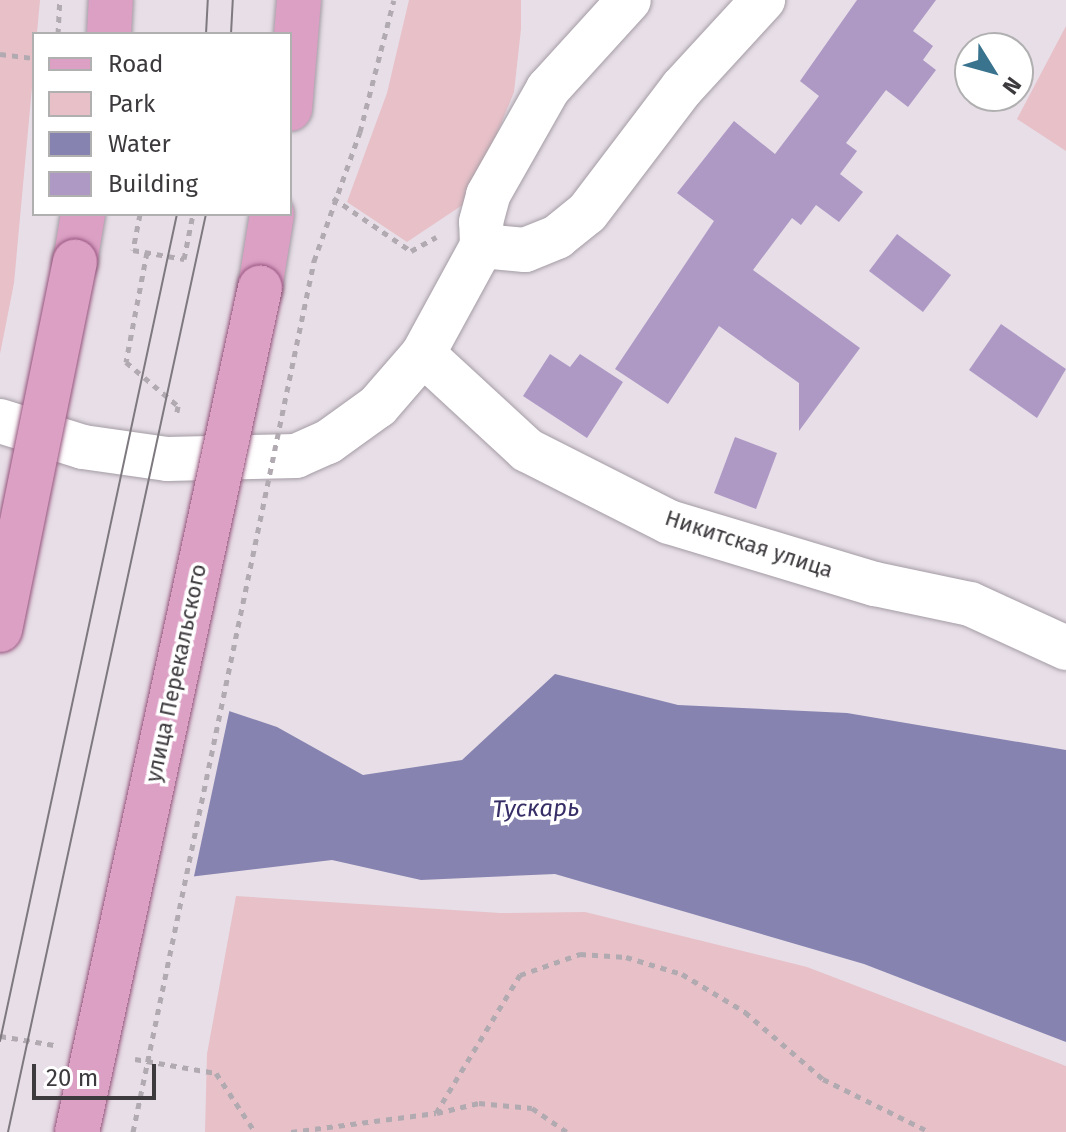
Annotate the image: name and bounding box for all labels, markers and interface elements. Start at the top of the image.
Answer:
legend [32,32,292,216]
north arrow [954,32,1034,112]
text: Road [108,50,163,78]
text: N [997,72,1027,99]
text: Park [108,90,155,118]
text: Water [108,130,171,158]
text: Building [108,170,198,198]
street label: Никитская улица [662,504,836,584]
street label: улица Перекальского [140,561,212,785]
water label: Тускарь [492,794,580,824]
scale bar [36,1048,160,1098]
text: 20 m [46,1064,98,1092]

